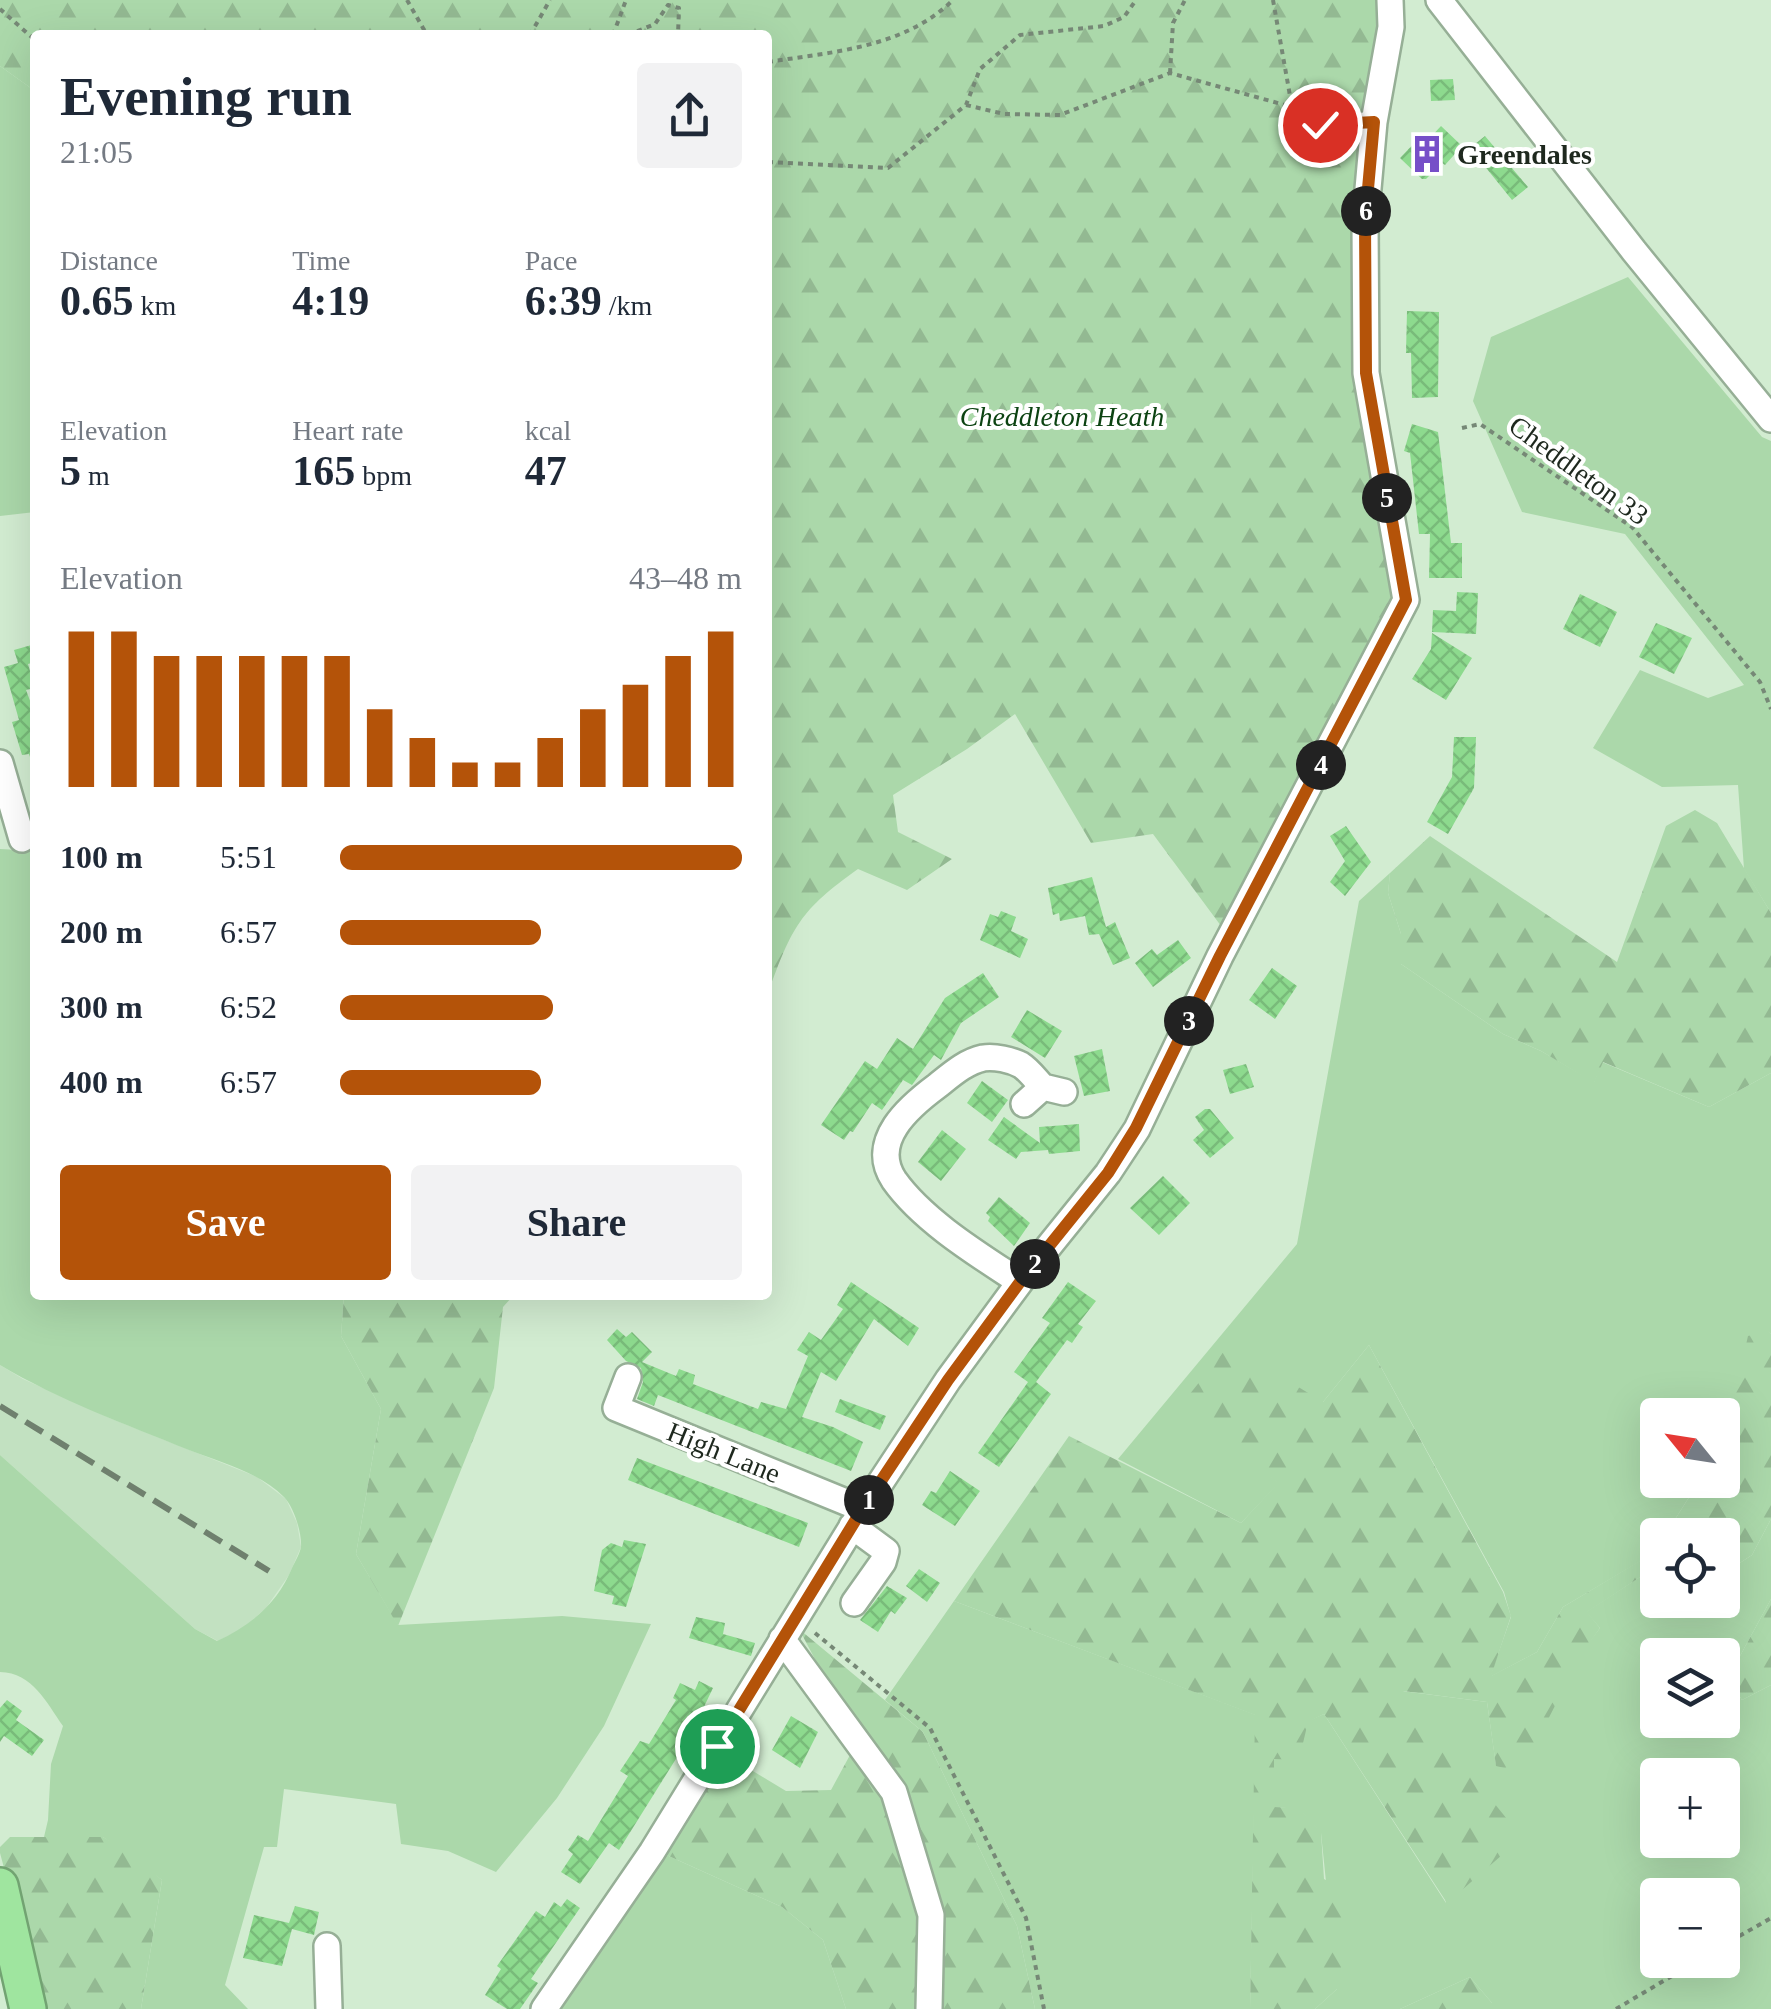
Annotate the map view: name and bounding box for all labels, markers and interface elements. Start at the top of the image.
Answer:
button: share [637,63,742,168]
text: Evening run [60,66,352,127]
pin [1278,83,1363,168]
icon: check [1293,98,1348,153]
building icon: Greendales [1406,133,1448,175]
text: 21:05 [60,134,133,170]
place label: Greendales [1457,139,1592,170]
pin: 6 [1341,186,1391,236]
text: 6 [1359,195,1373,226]
text: Distance [60,245,158,276]
text: Time [292,245,350,276]
text: Pace [525,245,578,276]
text: 0.65 [60,278,134,324]
text: 4:19 [292,278,369,324]
text: 6:39 [525,278,602,324]
text: km [134,290,176,321]
text: /km [602,290,652,321]
park label: Cheddleton Heath [960,401,1164,432]
street label: Cheddleton 33 [1503,410,1654,531]
text: Elevation [60,415,167,446]
text: Heart rate [292,415,403,446]
text: kcal [525,415,571,446]
text: 5 [60,448,81,494]
text: 165 [292,448,355,494]
text: 47 [525,448,567,494]
text: m [81,460,110,491]
text: bpm [355,460,412,491]
pin: 5 [1362,473,1412,523]
text: 5 [1380,482,1394,513]
text: Elevation [60,560,183,596]
text: 43–48 m [629,560,742,596]
pin: 4 [1296,740,1346,790]
text: 4 [1314,749,1328,780]
text: 100 m [60,839,143,875]
text: 5:51 [220,839,277,875]
text: 200 m [60,914,143,950]
text: 6:57 [220,914,277,950]
text: 300 m [60,989,143,1025]
text: 6:52 [220,989,277,1025]
pin: 3 [1164,996,1214,1046]
text: 3 [1182,1005,1196,1036]
text: 400 m [60,1064,143,1100]
text: 6:57 [220,1064,277,1100]
button: Save [60,1165,391,1280]
button: Share [411,1165,742,1280]
pin: 2 [1010,1239,1060,1289]
text: 2 [1028,1248,1042,1279]
north arrow [1640,1398,1740,1498]
map controls [1640,1398,1740,1978]
street label: High Lane [663,1416,785,1489]
pin: 1 [844,1475,894,1525]
text: 1 [862,1484,876,1515]
button: locate [1640,1518,1740,1618]
button: layers [1640,1638,1740,1738]
pin [675,1704,760,1789]
icon: arrive [690,1719,745,1774]
button: + [1640,1758,1740,1858]
button: − [1640,1878,1740,1978]

